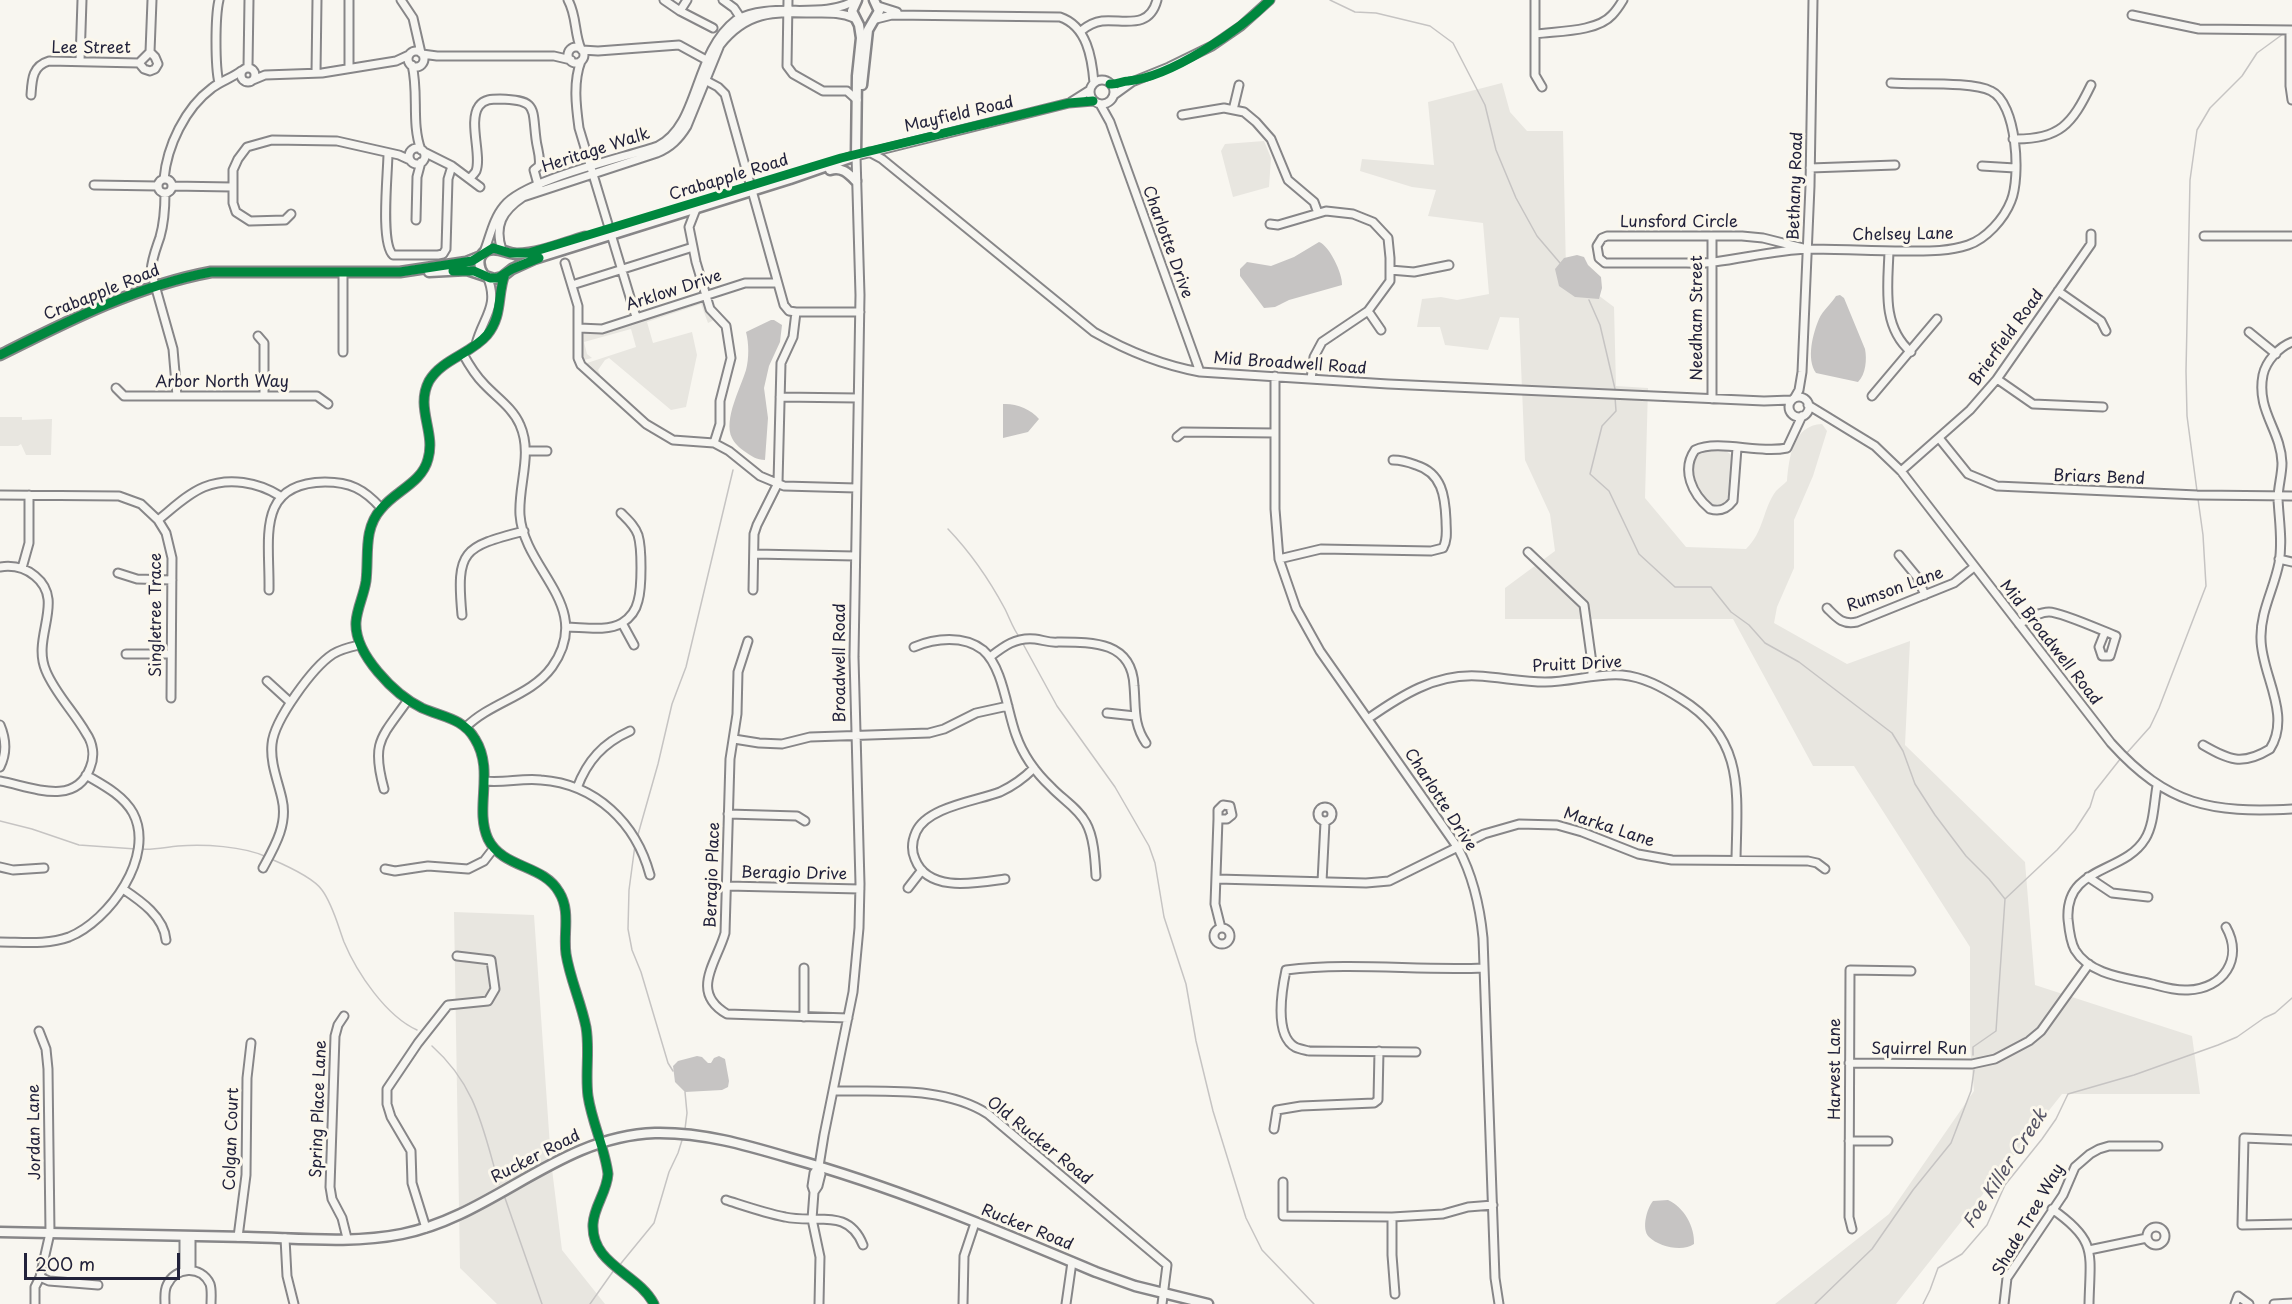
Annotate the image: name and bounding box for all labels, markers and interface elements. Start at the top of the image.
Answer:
street label: Lee Street [51,39,131,59]
street label: Mayfield Road [903,93,1015,137]
street label: Heritage Walk [540,125,652,177]
street label: Bethany Road [1785,131,1807,241]
street label: Crabapple Road [667,151,791,205]
street label: Charlotte Drive [1138,183,1196,301]
street label: Lunsford Circle [1620,213,1738,233]
street label: Chelsey Lane [1852,225,1954,245]
street label: Needham Street [1688,255,1708,381]
street label: Crabapple Road [41,261,163,325]
street label: Arklow Drive [624,266,724,316]
street label: Brierfield Road [1966,286,2048,390]
street label: Mid Broadwell Road [1213,349,1367,379]
street label: Arbor North Way [155,373,289,393]
street label: Briars Bend [2053,467,2145,489]
street label: Singletree Trace [147,553,167,677]
street label: Rumson Lane [1844,564,1946,616]
street label: Mid Broadwell Road [1995,577,2105,709]
street label: Broadwell Road [831,603,851,723]
street label: Pruitt Drive [1531,653,1623,677]
street label: Charlotte Drive [1400,745,1480,855]
street label: Marka Lane [1561,804,1657,852]
street label: Beragio Place [702,822,724,928]
street label: Beragio Drive [741,863,847,885]
street label: Harvest Lane [1826,1018,1846,1120]
street label: Spring Place Lane [307,1040,331,1178]
street label: Squirrel Run [1871,1040,1967,1060]
street label: Jordan Lane [25,1084,45,1180]
street label: Colgan Court [221,1087,243,1191]
street label: Old Rucker Road [983,1093,1095,1189]
water label: Foe Killer Creek [1959,1105,2053,1233]
street label: Rucker Road [488,1126,584,1188]
street label: Shade Tree Way [1989,1161,2069,1279]
street label: Rucker Road [978,1201,1076,1255]
scale bar [27,1241,183,1279]
text: 200 m [35,1250,95,1277]

